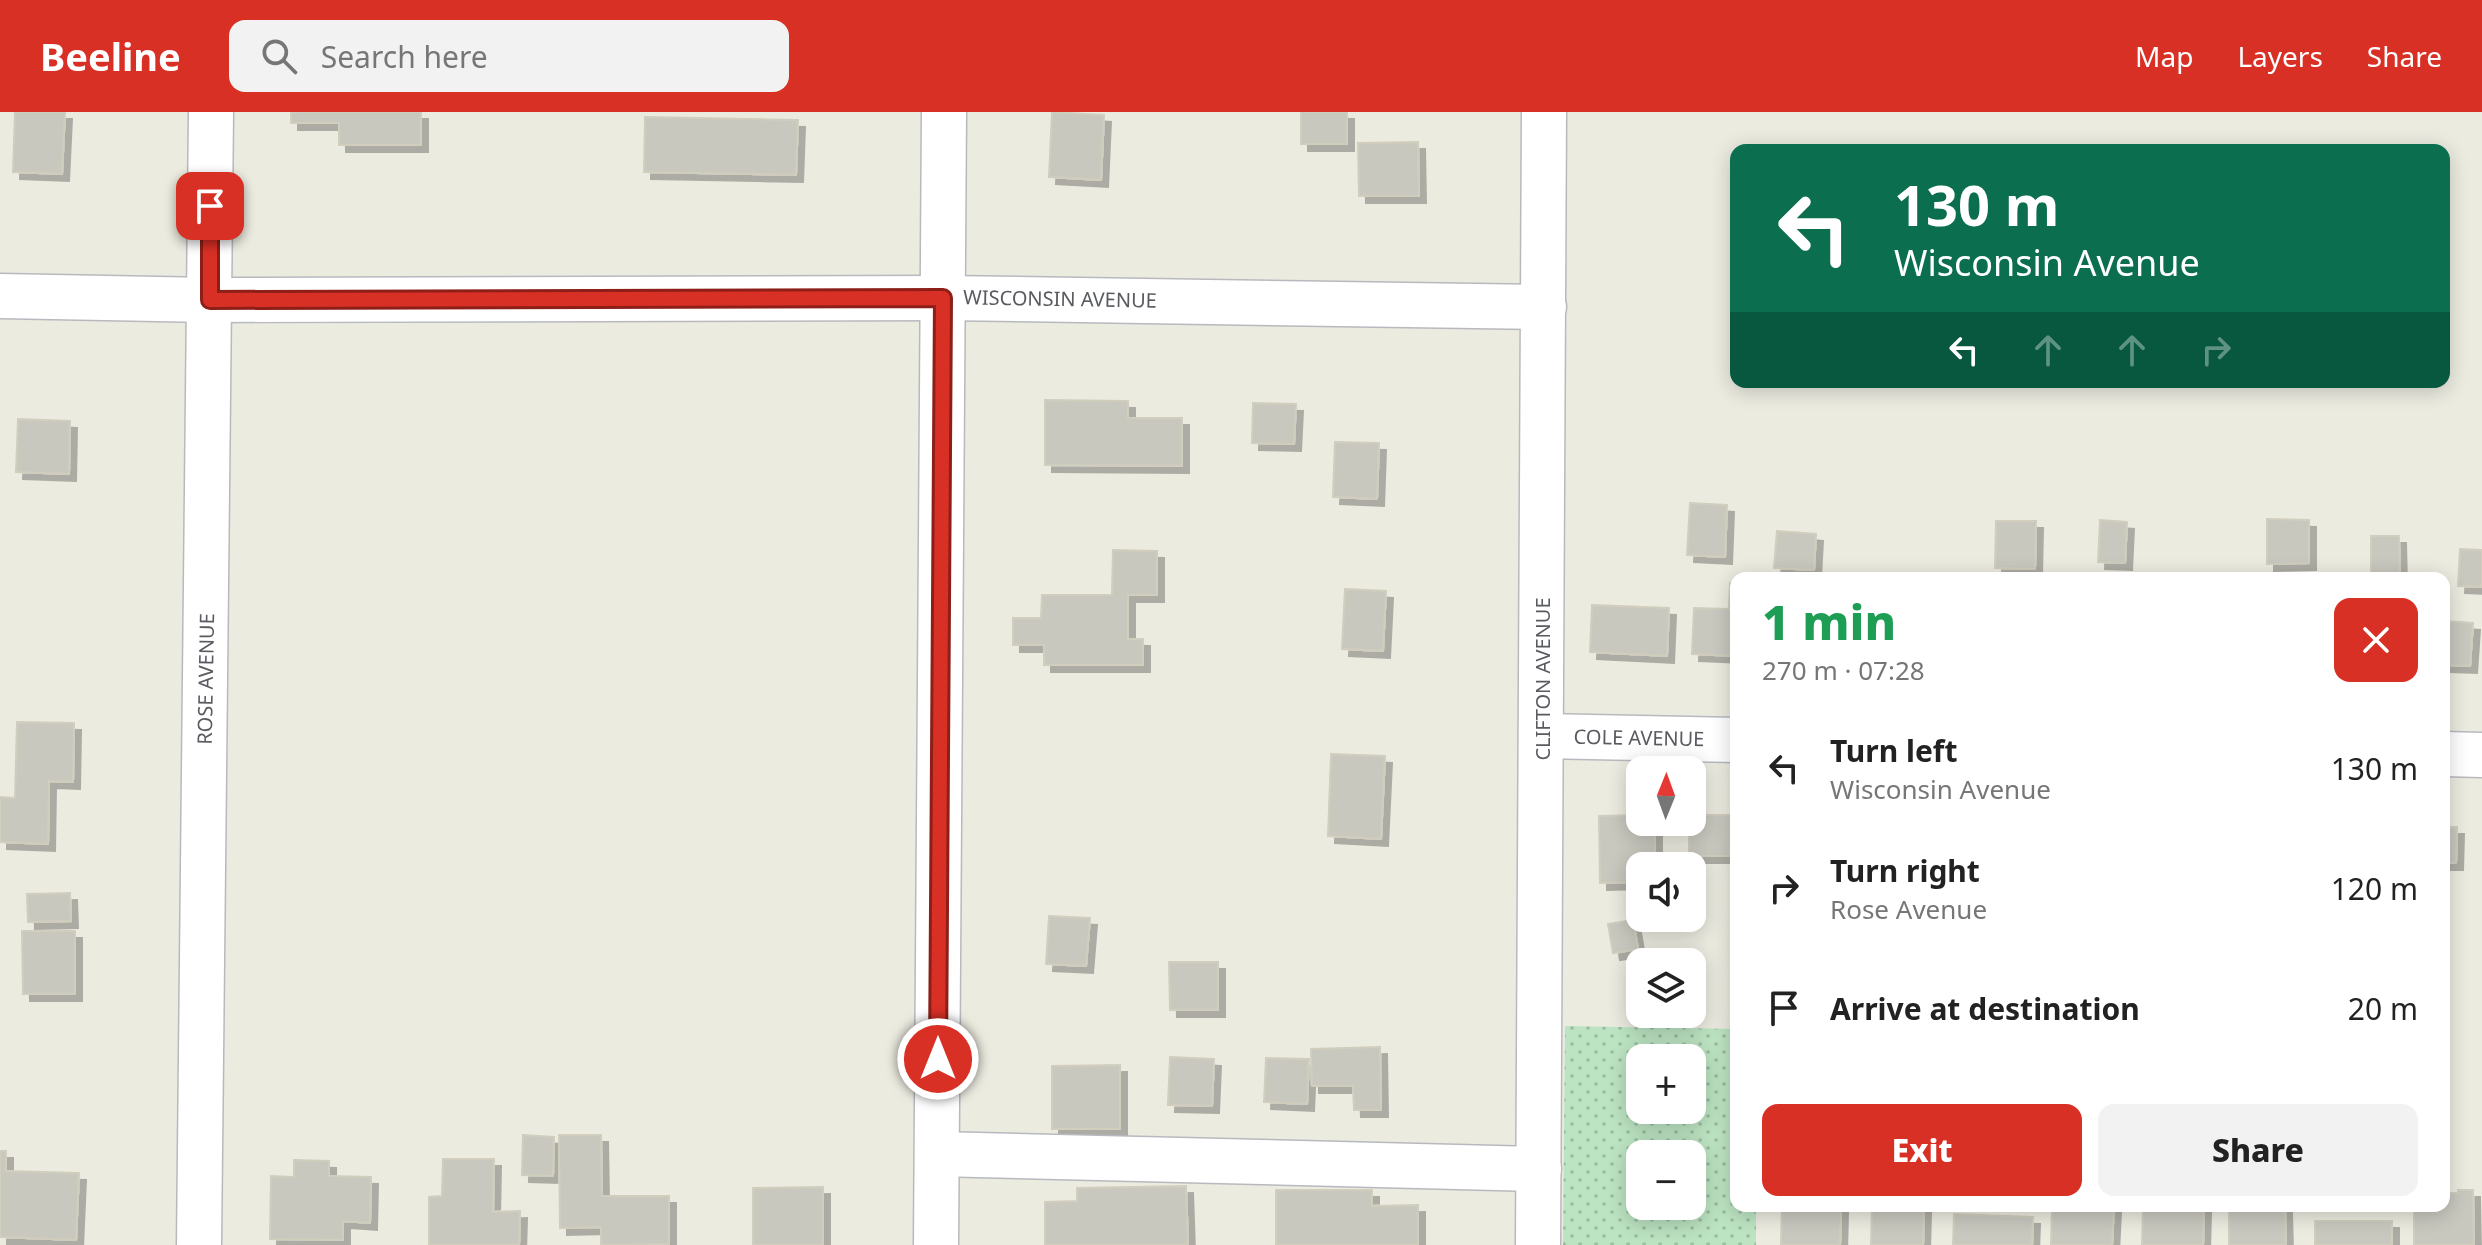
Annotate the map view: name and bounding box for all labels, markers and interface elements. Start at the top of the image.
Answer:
search box [229,20,789,92]
text: Beeline [40,30,181,82]
icon: search [257,34,301,78]
text: Search here [321,36,488,77]
text: Map [2135,37,2193,75]
text: Layers [2237,37,2323,75]
text: Share [2367,37,2442,75]
text: 130 m [1894,166,2059,242]
pin [176,172,244,240]
icon: left [1762,176,1866,280]
icon: arrive [188,184,232,228]
text: Wisconsin Avenue [1894,238,2200,287]
street label: WISCONSIN AVENUE [963,283,1157,314]
icon: left [1942,328,1986,372]
icon: ahead [2026,328,2070,372]
icon: ahead [2110,328,2154,372]
icon: right [2194,328,2238,372]
text: 1 min [1762,589,1896,654]
street label: CLIFTON AVENUE [1529,597,1556,761]
button: close [2334,598,2418,682]
street label: ROSE AVENUE [191,613,220,745]
text: 270 m · 07:28 [1762,652,1925,688]
street label: COLE AVENUE [1573,723,1705,752]
text: Turn left [1830,730,1958,771]
icon: left [1762,746,1806,790]
text: 130 m [2331,748,2418,789]
north arrow [1626,756,1706,836]
map controls [1626,756,1706,1220]
text: Wisconsin Avenue [1830,771,2051,807]
text: Turn right [1830,850,1980,891]
button: sound [1626,852,1706,932]
icon: right [1762,866,1806,910]
text: 120 m [2331,868,2418,909]
text: Rose Avenue [1830,891,1987,927]
button: layers [1626,948,1706,1028]
icon: arrive [1762,986,1806,1030]
text: Arrive at destination [1830,988,2140,1029]
text: 20 m [2348,988,2418,1029]
position arrow [896,1017,980,1101]
button: + [1626,1044,1706,1124]
button: Exit [1762,1104,2082,1196]
button: Share [2098,1104,2418,1196]
button: − [1626,1140,1706,1220]

